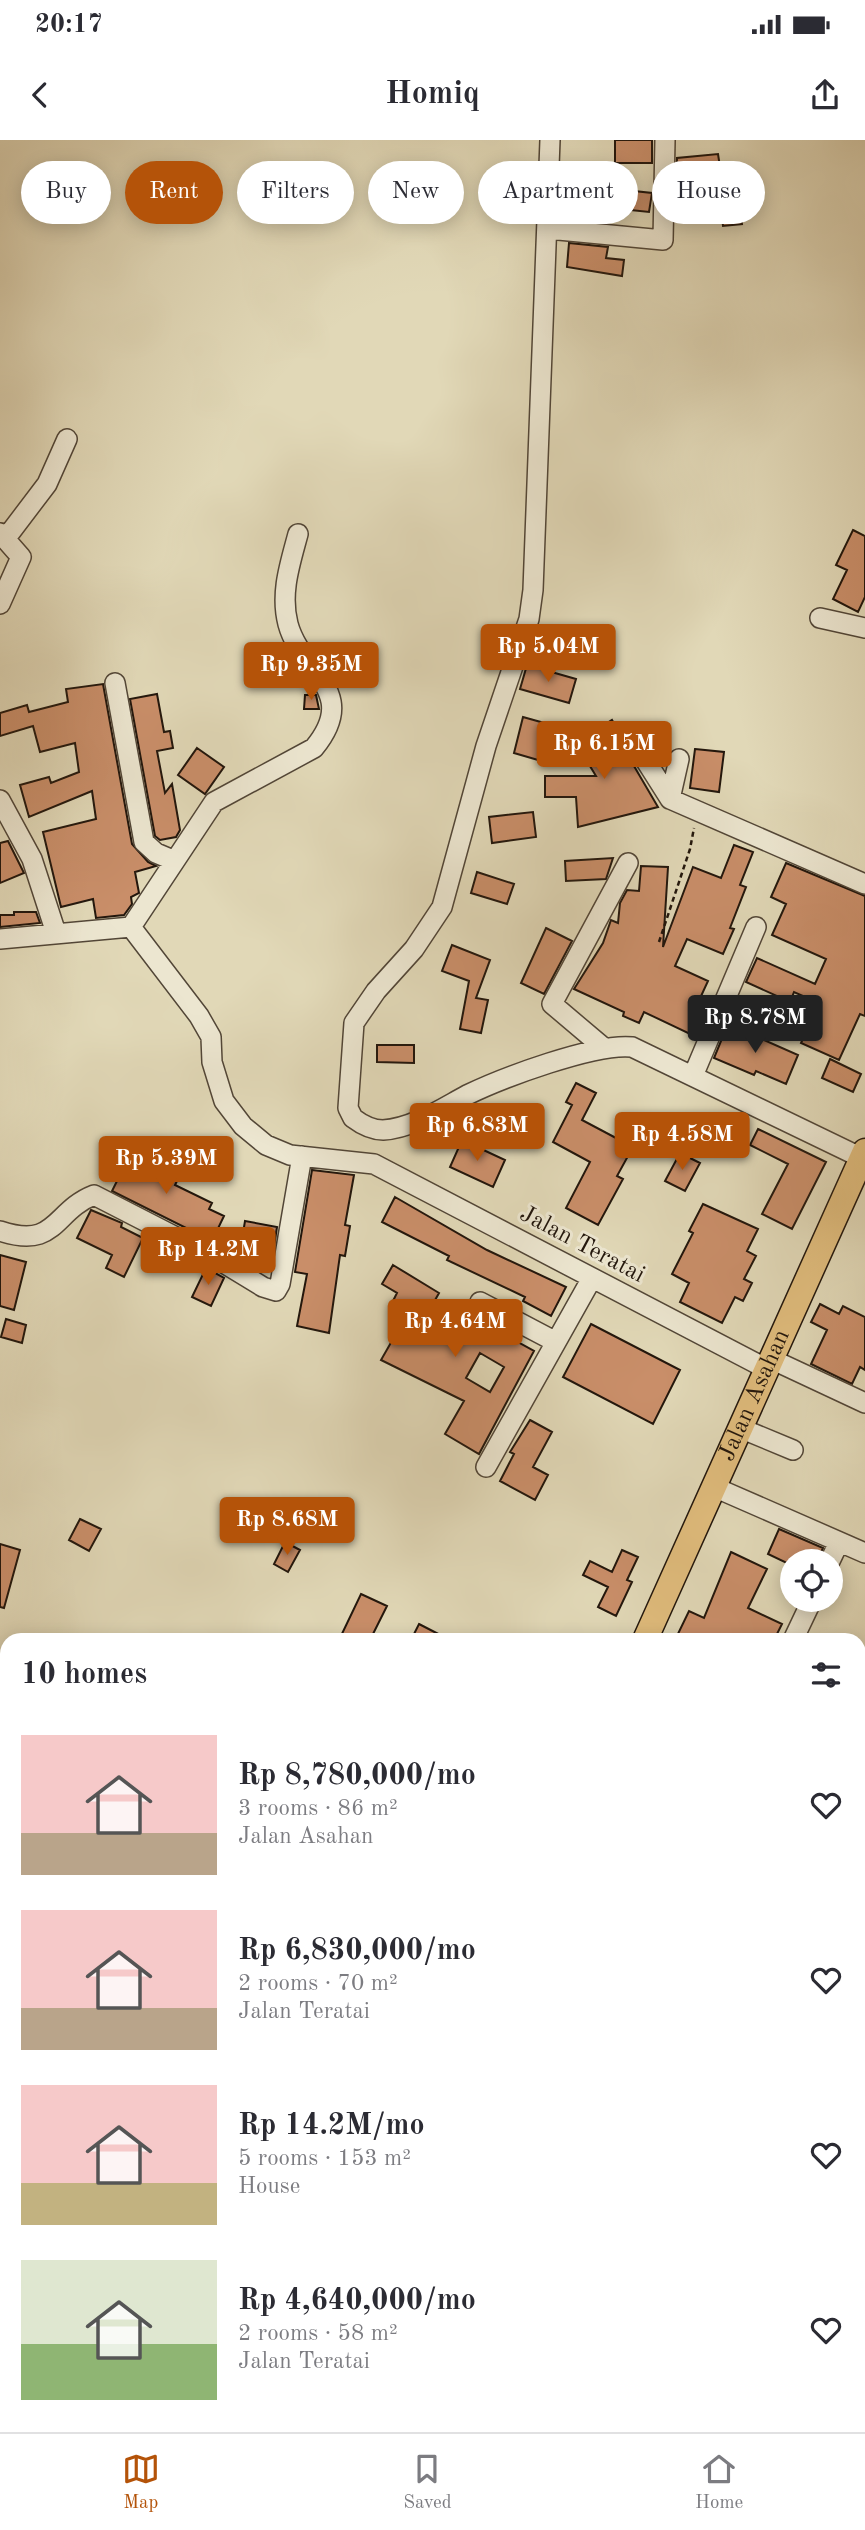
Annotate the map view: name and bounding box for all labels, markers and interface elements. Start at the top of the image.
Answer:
text: 20:17 [35,12,103,38]
icon: back [21,76,59,114]
icon: share [806,76,844,114]
text: Homiq [385,79,480,111]
chip: Buy [21,161,111,224]
chip: Rent [125,161,223,224]
chip: Filters [237,161,354,224]
chip: New [368,161,464,224]
chip: Apartment [478,161,638,224]
chip: House [652,161,765,224]
pin: Rp 5.04M [476,624,620,684]
text: Rp 5.04M [497,635,599,658]
pin: Rp 9.35M [239,643,383,702]
text: Rp 9.35M [260,653,362,676]
pin: Rp 6.15M [532,722,676,781]
text: Rp 6.15M [553,732,655,755]
pin: Rp 8.78M [683,996,827,1055]
text: Rp 8.78M [704,1006,806,1029]
pin: Rp 6.83M [405,1104,549,1163]
pin: Rp 4.58M [610,1112,754,1172]
text: Rp 6.83M [426,1114,528,1137]
text: Rp 4.58M [631,1123,733,1146]
pin: Rp 5.39M [94,1136,238,1196]
text: Rp 5.39M [115,1147,217,1170]
street label: Jalan Teratai [516,1202,648,1288]
pin: Rp 14.2M [136,1228,280,1287]
text: Rp 14.2M [157,1238,259,1261]
pin: Rp 4.64M [383,1300,527,1359]
text: Rp 4.64M [404,1310,506,1333]
street label: Jalan Asahan [715,1326,795,1465]
pin: Rp 8.68M [215,1498,359,1557]
text: Rp 8.68M [236,1508,338,1531]
map controls [780,1549,843,1612]
button: locate [780,1549,843,1612]
icon: filters [807,1656,845,1694]
text: 10 homes [21,1660,147,1690]
text: Rp 8,780,000/mo [238,1761,476,1791]
icon: home [77,1763,161,1847]
icon: heart [807,1786,845,1824]
text: 3 rooms · 86 m² [238,1797,398,1820]
text: Jalan Asahan [238,1825,373,1848]
text: Rp 6,830,000/mo [238,1936,476,1966]
icon: home [77,1938,161,2022]
icon: heart [807,1961,845,1999]
text: 2 rooms · 70 m² [238,1972,398,1995]
text: Jalan Teratai [238,2000,370,2023]
text: Rp 14.2M/mo [238,2111,425,2141]
icon: home [77,2113,161,2197]
icon: heart [807,2136,845,2174]
text: 5 rooms · 153 m² [238,2147,411,2170]
text: House [238,2175,300,2198]
text: Rp 4,640,000/mo [238,2286,476,2316]
icon: home [77,2288,161,2372]
icon: heart [807,2311,845,2349]
text: 2 rooms · 58 m² [238,2322,398,2345]
text: Jalan Teratai [238,2350,370,2373]
tab: Map [122,2450,160,2515]
tab: Saved [403,2450,452,2515]
tab: Home [695,2450,743,2515]

